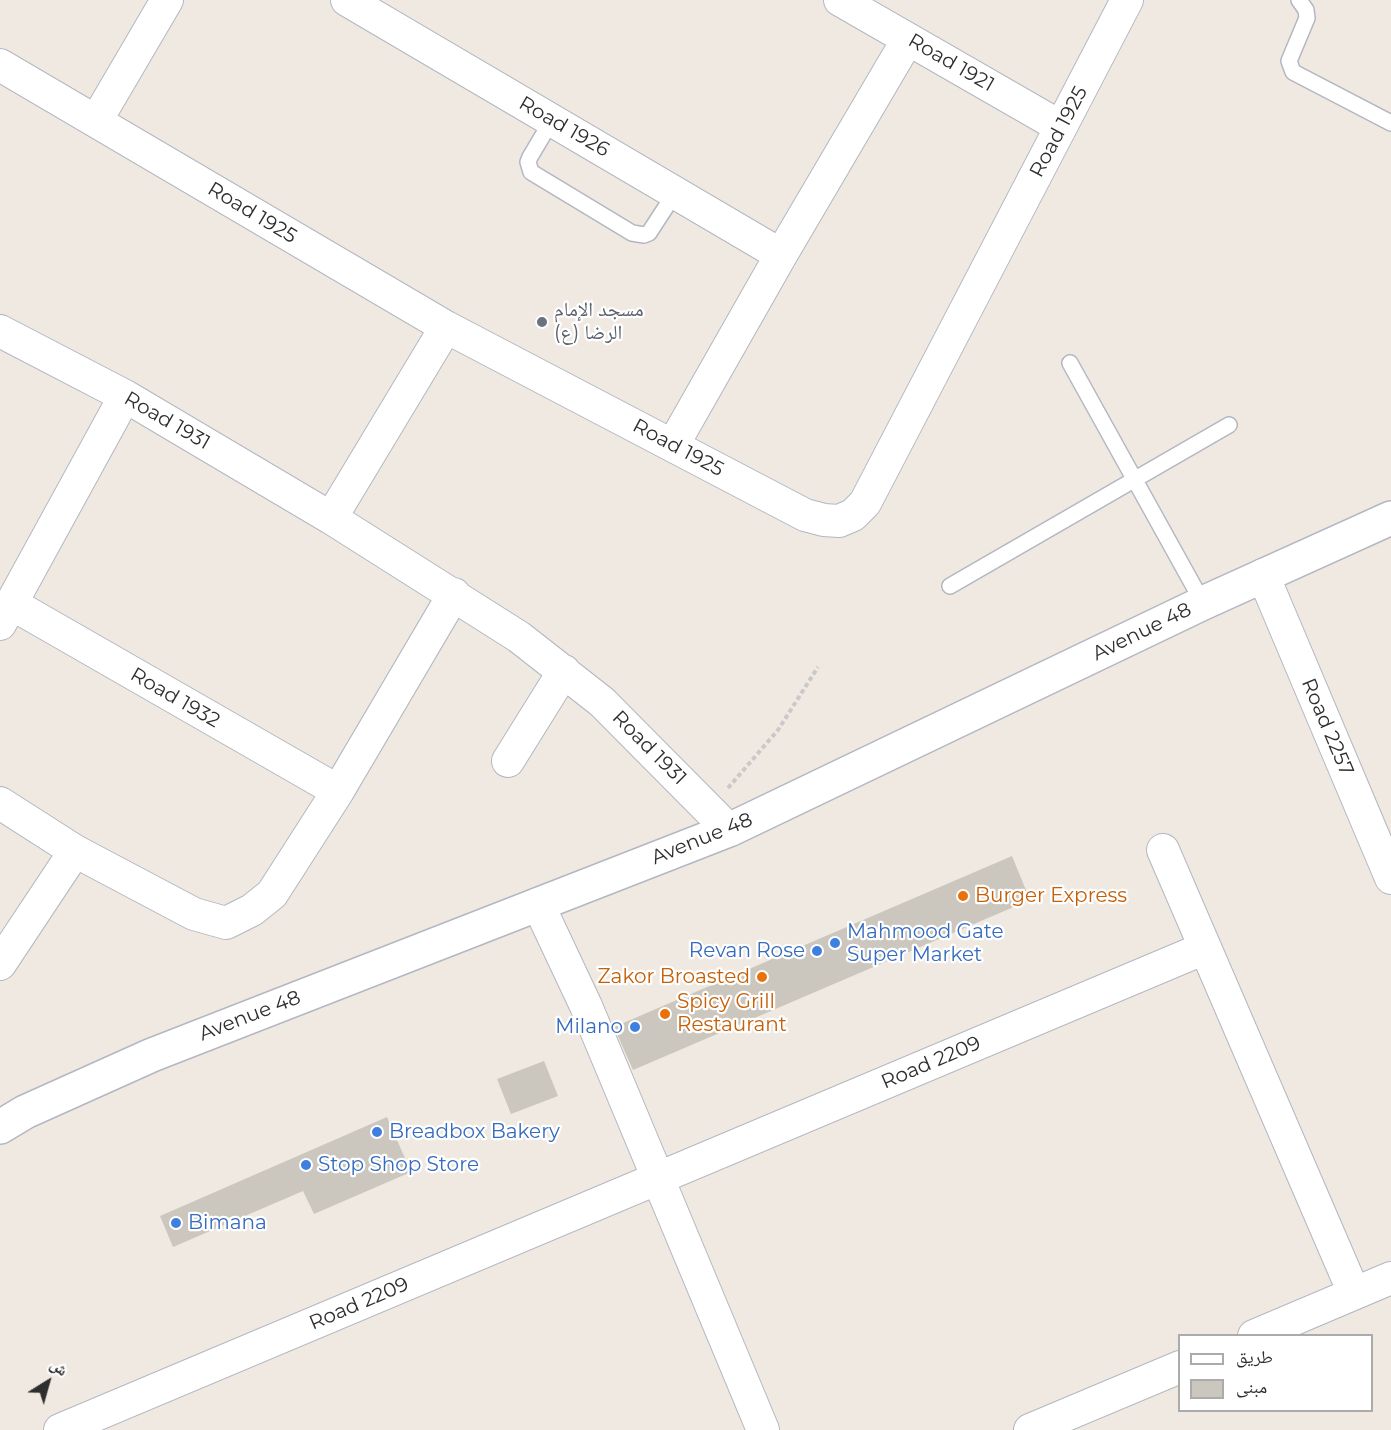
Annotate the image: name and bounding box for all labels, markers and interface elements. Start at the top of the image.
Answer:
street label: Road 1921 [904,29,998,97]
street label: Road 1925 [1025,82,1093,182]
street label: Road 1926 [515,92,613,162]
street label: Road 1925 [203,177,301,249]
place label: مسجد الإمام الرضا (ع) [554,298,643,345]
marker: مسجد الإمام الرضا (ع) [535,315,549,329]
street label: Road 1931 [120,387,214,455]
street label: Road 1925 [628,414,728,482]
street label: Avenue 48 [1089,598,1195,666]
street label: Road 1932 [126,663,224,733]
street label: Road 2257 [1296,675,1358,779]
street label: Road 1931 [607,706,691,790]
street label: Avenue 48 [648,808,756,870]
place label: Burger Express [975,884,1127,908]
marker: Burger Express [956,889,970,903]
place label: Mahmood Gate Super Market [847,920,1004,967]
marker: Mahmood Gate Super Market [828,936,842,950]
place label: Revan Rose [689,939,805,963]
marker: Revan Rose [810,944,824,958]
place label: Zakor Broasted [598,965,750,989]
marker: Zakor Broasted [755,970,769,984]
street label: Avenue 48 [196,986,304,1046]
place label: Spicy Grill Restaurant [677,990,787,1037]
marker: Spicy Grill Restaurant [658,1007,672,1021]
place label: Milano [555,1015,623,1039]
marker: Milano [628,1020,642,1034]
street label: Road 2209 [878,1031,984,1095]
place label: Breadbox Bakery [389,1120,560,1144]
marker: Breadbox Bakery [370,1125,384,1139]
place label: Stop Shop Store [318,1153,479,1177]
marker: Stop Shop Store [299,1158,313,1172]
place label: Bimana [188,1211,267,1235]
marker: Bimana [169,1216,183,1230]
street label: Road 2209 [306,1272,412,1336]
legend [1178,1334,1373,1412]
text: طريق [1236,1346,1273,1368]
north arrow [18,1352,78,1412]
text: ش [47,1355,72,1380]
text: مبنى [1236,1376,1267,1398]

